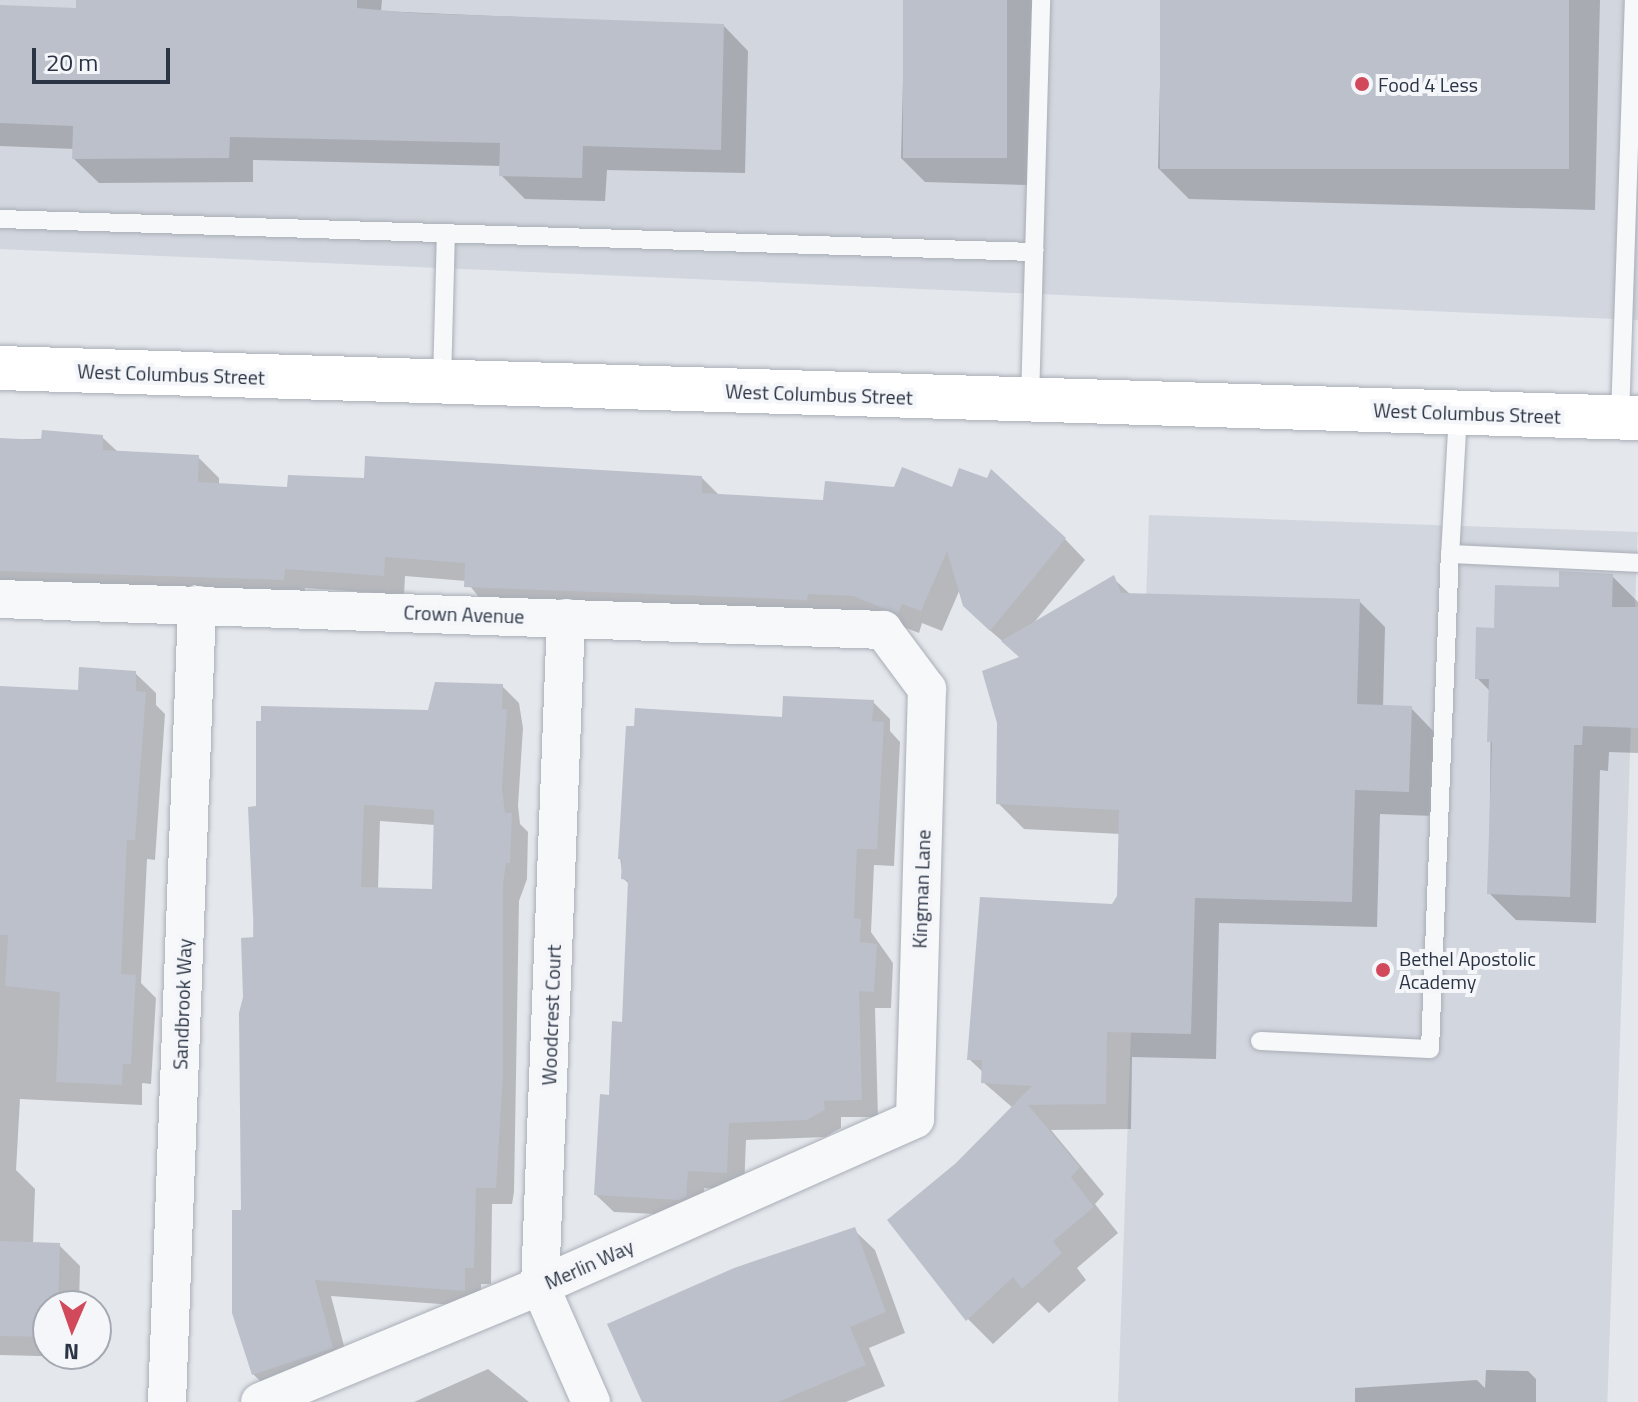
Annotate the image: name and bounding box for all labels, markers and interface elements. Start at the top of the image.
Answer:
scale bar [36,32,174,82]
text: 20 m [46,44,98,80]
place label: Food 4 Less [1378,72,1478,96]
marker: Food 4 Less [1353,75,1371,93]
street label: West Columbus Street [77,359,265,389]
street label: West Columbus Street [725,379,913,409]
street label: West Columbus Street [1373,398,1561,428]
street label: Crown Avenue [403,600,525,628]
street label: Kingman Lane [907,829,935,949]
street label: Sandbrook Way [168,938,196,1070]
street label: Woodcrest Court [537,944,565,1086]
place label: Bethel Apostolic Academy [1399,946,1536,993]
marker: Bethel Apostolic Academy [1374,961,1392,979]
street label: Merlin Way [541,1234,637,1294]
north arrow [32,1290,112,1370]
text: N [63,1335,79,1369]

